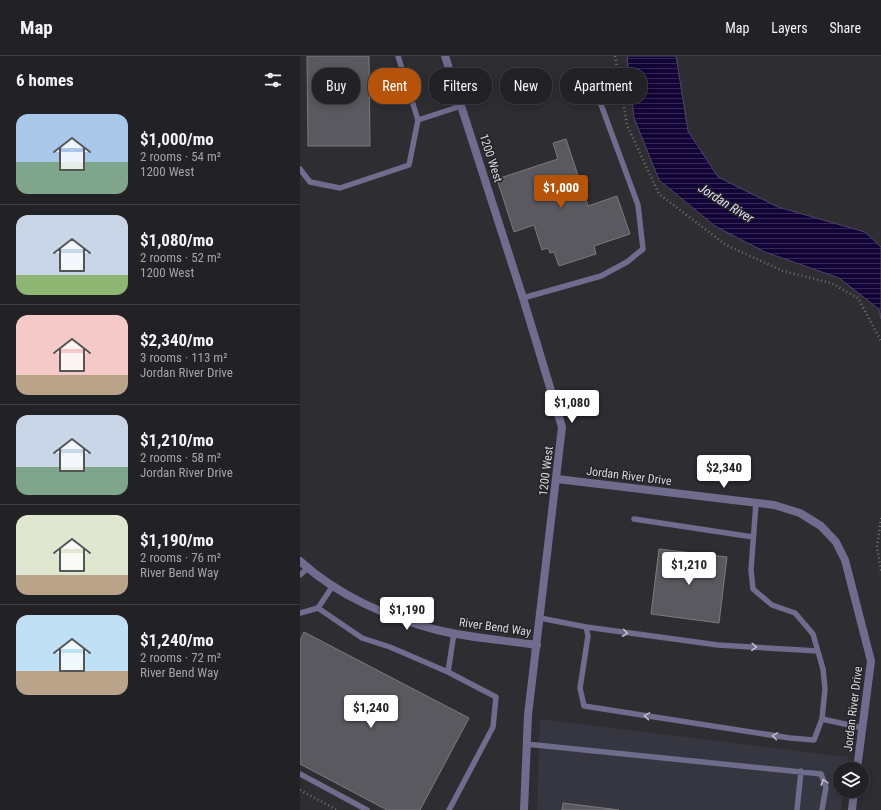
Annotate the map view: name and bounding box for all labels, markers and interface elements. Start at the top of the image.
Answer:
text: Map [20,16,53,39]
text: Map [725,20,749,36]
text: Layers [771,20,808,36]
text: Share [830,20,861,36]
chip: Buy [312,68,360,104]
chip: Rent [368,68,421,104]
chip: Filters [429,68,492,104]
chip: New [500,68,552,104]
chip: Apartment [560,68,647,104]
icon: filters [262,69,284,91]
text: 6 homes [16,70,74,90]
text: $1,000/mo [140,129,214,149]
icon: home [48,130,96,178]
street label: 1200 West [477,132,506,184]
text: 2 rooms · 54 m² [140,149,221,164]
text: 1200 West [140,164,194,179]
pin: $1,000 [528,175,594,209]
text: $1,000 [543,180,579,195]
water label: Jordan River [696,180,757,226]
text: $1,080/mo [140,230,214,250]
icon: home [48,231,96,279]
text: 2 rooms · 52 m² [140,250,221,265]
text: 1200 West [140,265,194,280]
text: $2,340/mo [140,330,214,350]
icon: home [48,331,96,379]
text: 3 rooms · 113 m² [140,350,227,365]
text: Jordan River Drive [140,365,233,380]
pin: $1,080 [539,390,605,424]
text: $1,080 [554,395,590,410]
text: $1,210/mo [140,430,214,450]
icon: home [48,431,96,479]
street label: 1200 West [536,445,556,497]
text: 2 rooms · 58 m² [140,450,221,465]
pin: $2,340 [691,455,757,489]
text: $2,340 [706,460,742,475]
street label: Jordan River Drive [586,464,673,488]
text: Jordan River Drive [140,465,233,480]
text: $1,190/mo [140,530,214,550]
icon: home [48,531,96,579]
text: 2 rooms · 76 m² [140,550,221,565]
pin: $1,210 [656,552,722,586]
text: $1,210 [671,557,707,572]
text: River Bend Way [140,565,219,580]
pin: $1,190 [374,597,440,631]
text: $1,190 [389,602,425,617]
street label: River Bend Way [458,615,532,639]
one-way arrow [622,628,628,637]
text: $1,240/mo [140,630,214,650]
icon: home [48,631,96,679]
one-way arrow [751,643,757,652]
text: 2 rooms · 72 m² [140,650,221,665]
text: River Bend Way [140,665,219,680]
street label: Jordan River Drive [841,665,865,752]
pin: $1,240 [338,695,404,729]
text: $1,240 [353,700,389,715]
one-way arrow [643,712,650,721]
one-way arrow [772,732,778,741]
map controls [833,762,869,798]
button: layers [833,762,869,798]
one-way arrow [820,779,828,786]

